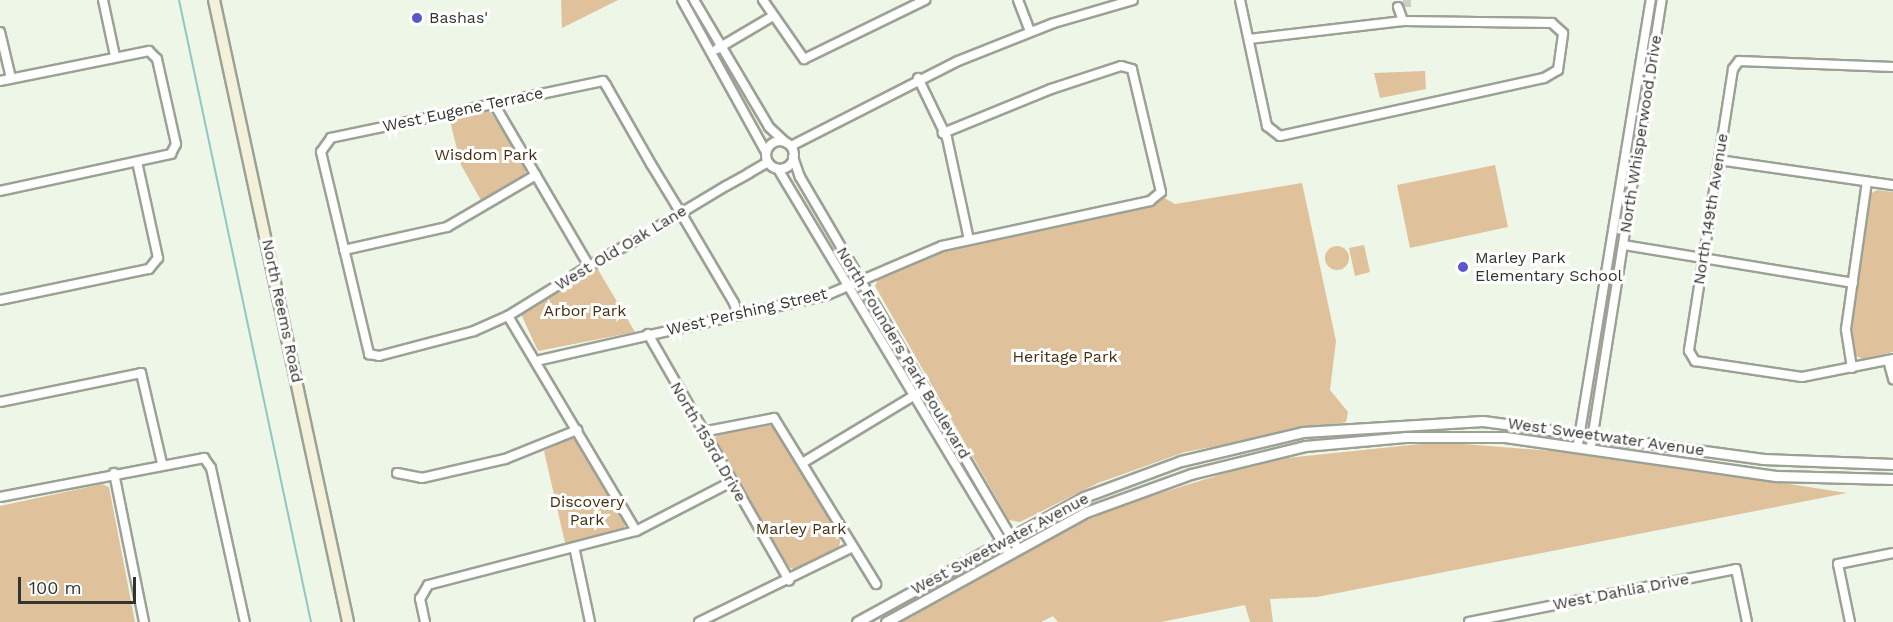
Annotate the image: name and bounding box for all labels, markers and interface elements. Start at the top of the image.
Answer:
place label: Bashas' [429,8,488,28]
marker: Bashas' [410,11,424,25]
street label: North Whisperwood Drive [1616,33,1666,235]
street label: West Eugene Terrace [381,84,545,136]
street label: North 149th Avenue [1689,132,1733,286]
park label: Wisdom Park [435,145,537,165]
street label: West Old Oak Lane [552,201,690,295]
street label: North Reems Road [257,237,307,385]
street label: North Founders Park Boulevard [832,243,974,463]
place label: Marley Park Elementary School [1475,248,1623,286]
marker: Marley Park Elementary School [1456,260,1470,274]
street label: West Pershing Street [665,284,829,340]
park label: Arbor Park [543,301,627,321]
park label: Heritage Park [1012,347,1118,367]
street label: North 153rd Drive [666,378,750,506]
street label: West Sweetwater Avenue [1506,414,1706,460]
street label: West Sweetwater Avenue [907,489,1093,599]
park label: Discovery Park [549,492,625,530]
park label: Marley Park [755,519,847,539]
scale bar [21,565,140,603]
street label: West Dahlia Drive [1551,569,1691,615]
text: 100 m [29,577,82,598]

